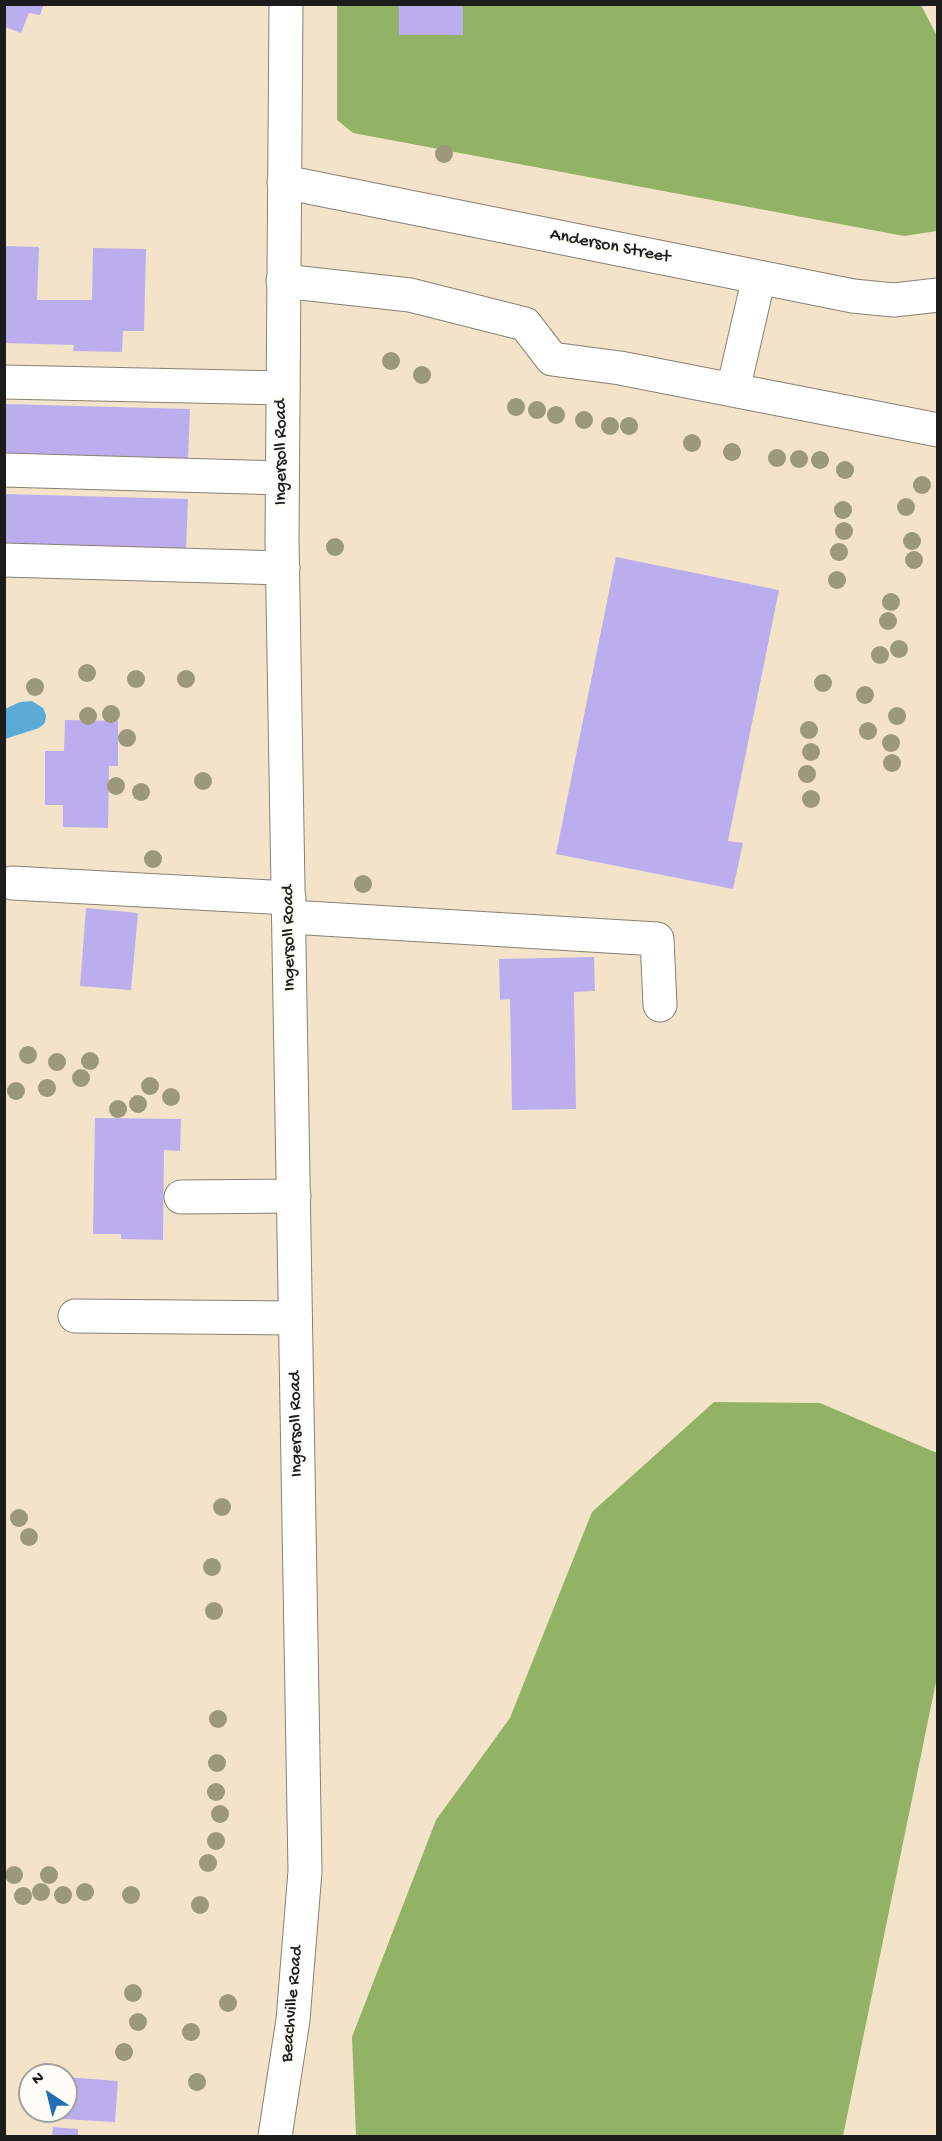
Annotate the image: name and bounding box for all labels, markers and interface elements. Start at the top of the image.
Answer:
street label: Anderson Street [548,225,672,269]
street label: Ingersoll Road [271,399,293,505]
street label: Ingersoll Road [278,885,302,991]
street label: Ingersoll Road [285,1371,309,1477]
street label: Beachville Road [277,1945,309,2063]
north arrow [18,2063,78,2123]
text: N [29,2069,48,2090]

